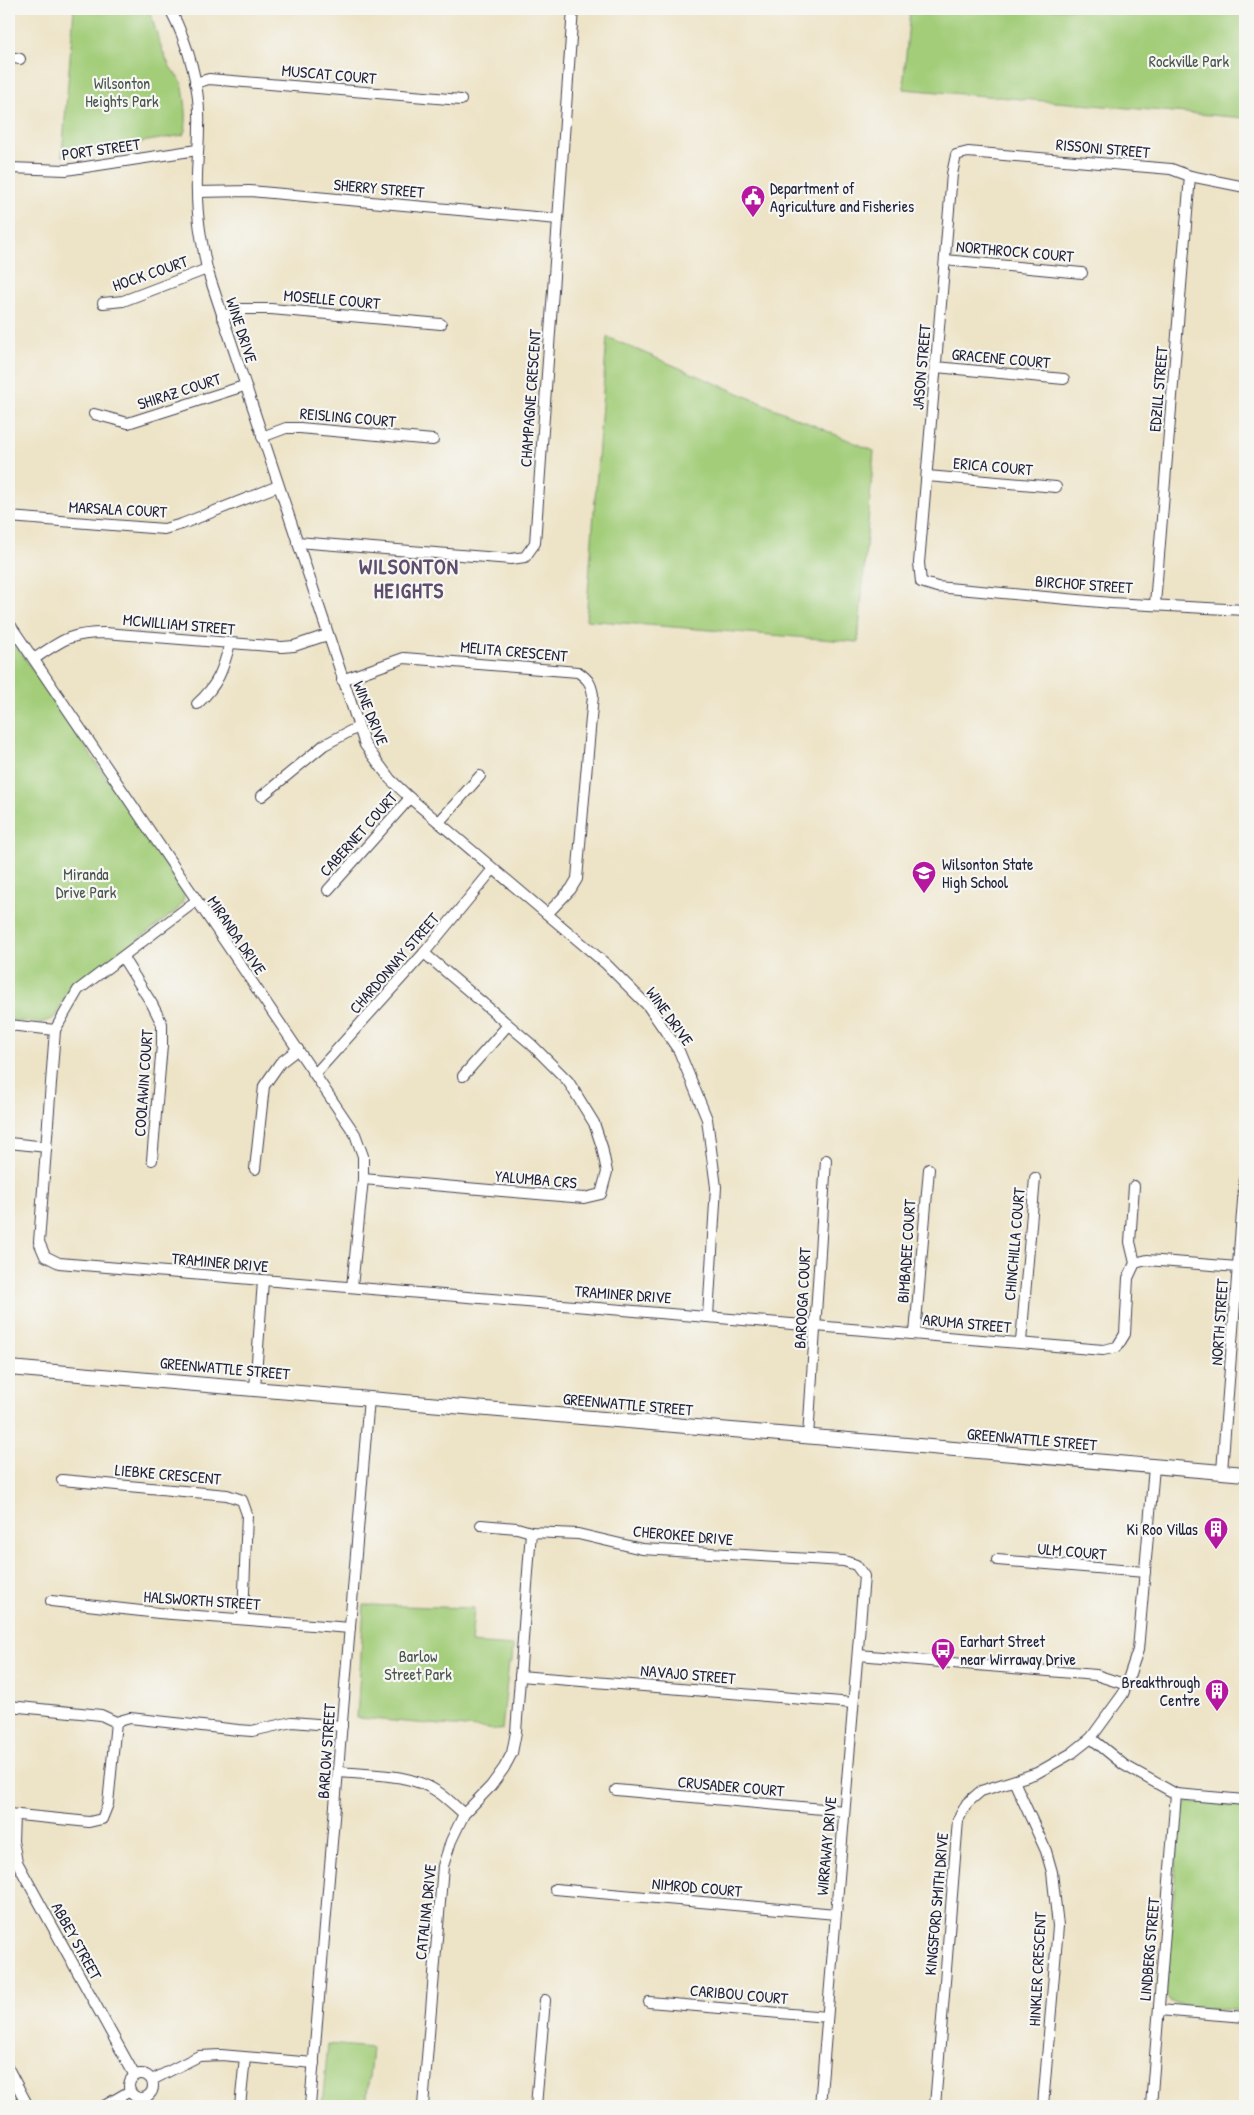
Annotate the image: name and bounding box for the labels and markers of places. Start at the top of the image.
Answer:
place label: Department of Agriculture and Fisheries [770,177,914,217]
public building icon: Department of Agriculture and Fisheries [740,184,766,218]
place label: Wilsonton State High School [942,853,1034,893]
school or university icon: Wilsonton State High School [911,860,937,894]
building icon: Ki Roo Villas [1203,1516,1229,1550]
place label: Ki Roo Villas [1127,1518,1198,1540]
place label: Earhart Street near Wirraway Drive [960,1630,1077,1670]
bus stop icon: Earhart Street near Wirraway Drive [930,1637,956,1671]
place label: Breakthrough Centre [1121,1671,1201,1711]
building icon: Breakthrough Centre [1204,1678,1230,1712]

